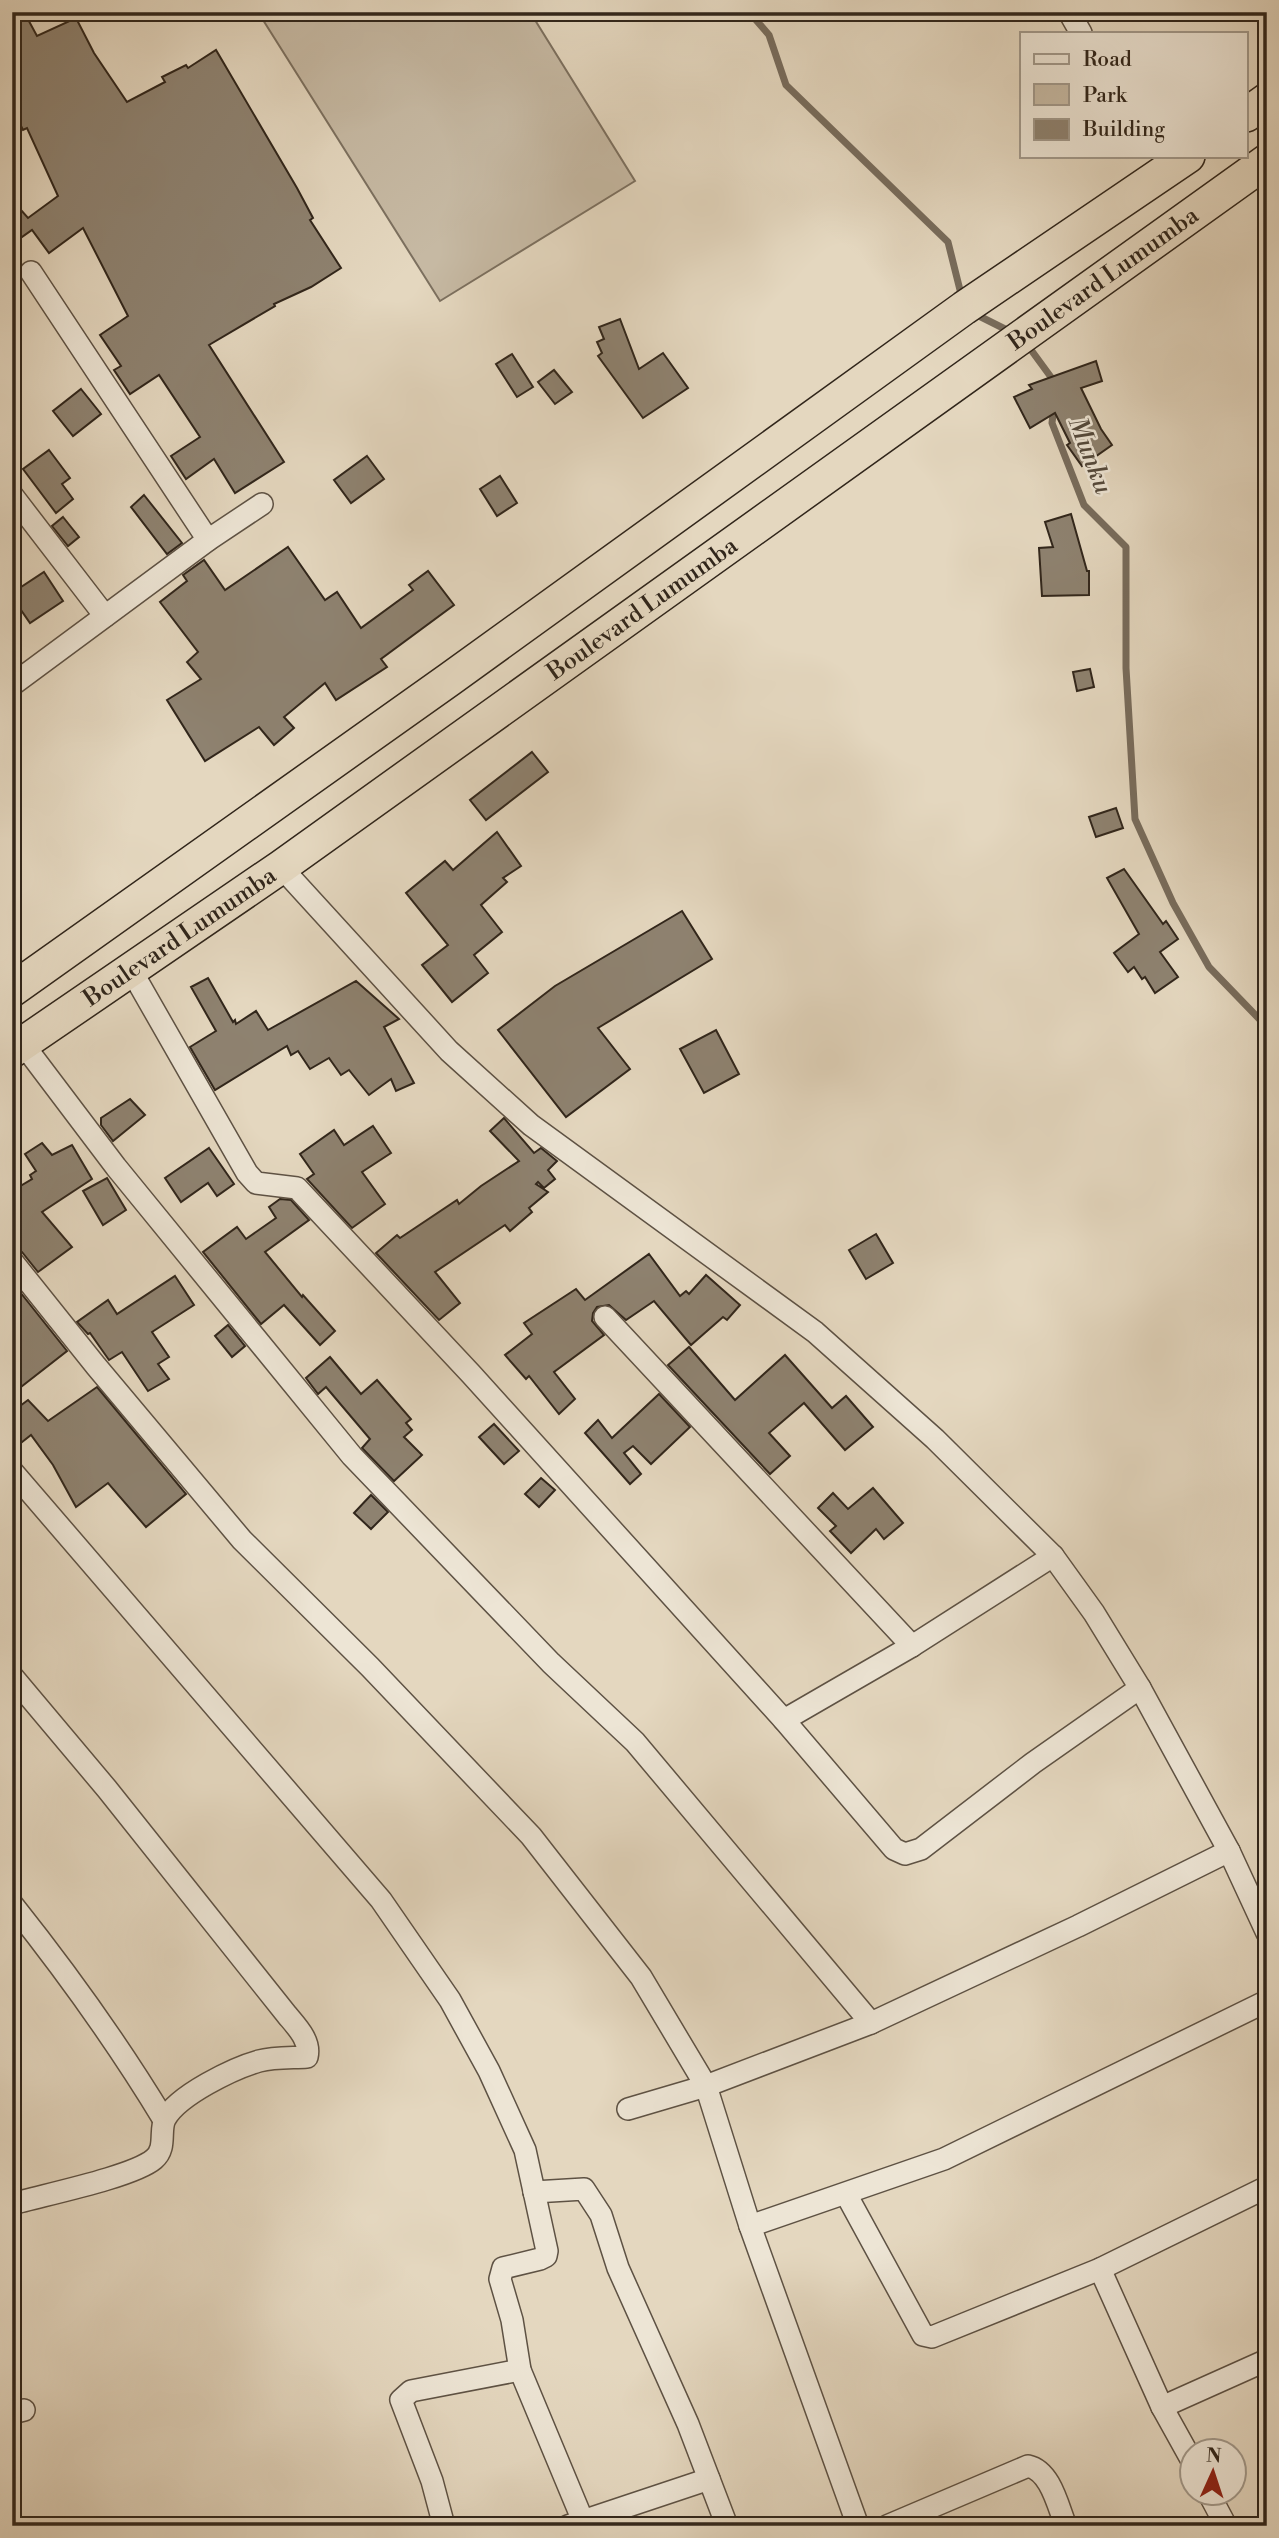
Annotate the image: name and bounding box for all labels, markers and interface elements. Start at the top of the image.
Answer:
legend [1020,32,1248,158]
text: Road [1083,47,1132,73]
text: Park [1083,83,1128,109]
text: Building [1082,117,1165,143]
street label: Boulevard Lumumba [1002,200,1205,358]
water label: Munku [1061,412,1119,499]
street label: Boulevard Lumumba [541,530,744,688]
street label: Boulevard Lumumba [77,860,283,1014]
north arrow [1178,2436,1248,2506]
text: N [1206,2444,1222,2468]

